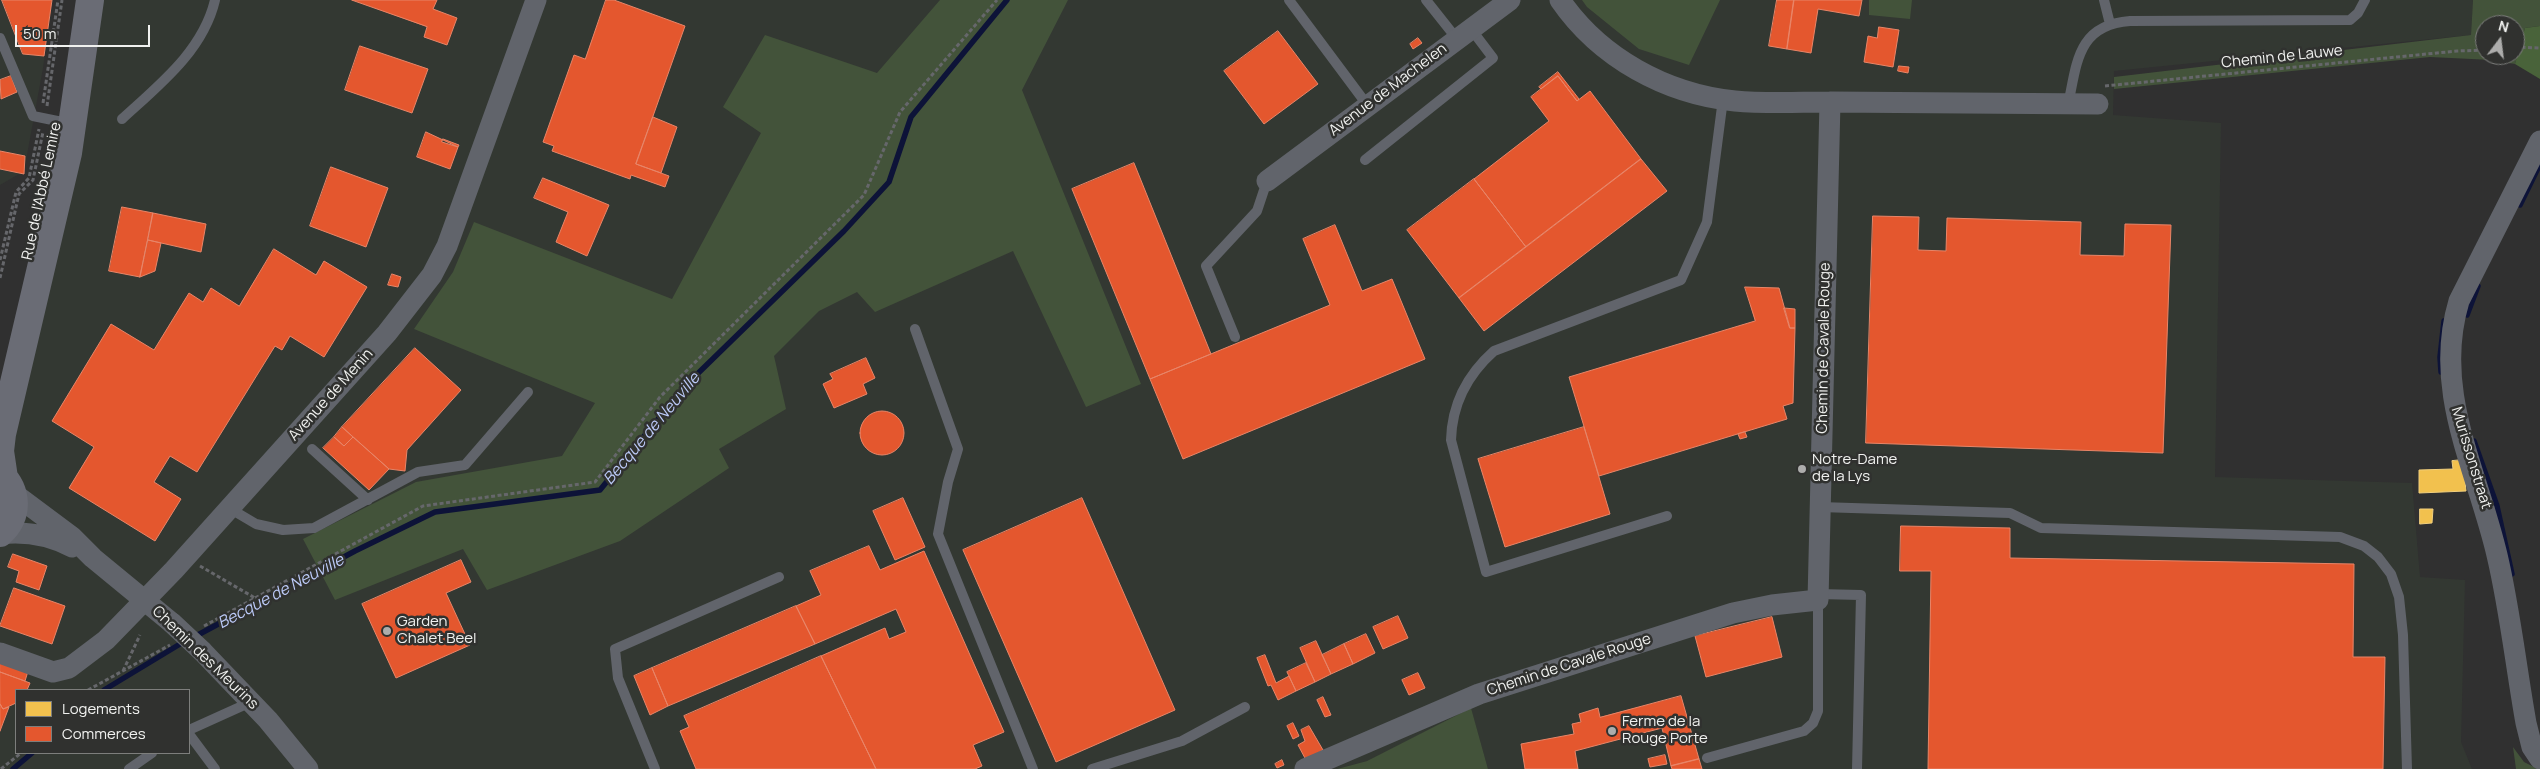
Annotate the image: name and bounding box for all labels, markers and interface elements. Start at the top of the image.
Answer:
scale bar [18,15,152,47]
north arrow [2475,15,2525,65]
text: N [2496,16,2511,36]
text: 50 m [23,23,57,44]
street label: Avenue de Machelen [1326,40,1450,140]
street label: Chemin de Lauwe [2220,42,2344,72]
street label: Rue de l'Abbé Lemire [19,120,65,262]
street label: Chemin de Cavale Rouge [1814,262,1834,434]
street label: Avenue de Menin [285,345,377,445]
water label: Becque de Neuville [600,369,704,489]
street label: Murissonstraat [2447,405,2495,511]
place label: Notre-Dame de la Lys [1812,451,1897,486]
marker: Notre-Dame de la Lys [1796,463,1808,475]
water label: Becque de Neuville [215,551,347,633]
street label: Chemin des Meurins [148,603,262,713]
place label: Garden Chalet Beel [397,613,476,648]
marker: Garden Chalet Beel [381,625,393,637]
street label: Chemin de Cavale Rouge [1485,630,1653,700]
legend [15,689,190,754]
text: Logements [62,698,140,719]
place label: Ferme de la Rouge Porte [1622,713,1708,748]
text: Commerces [62,723,146,744]
marker: Ferme de la Rouge Porte [1606,725,1618,737]

